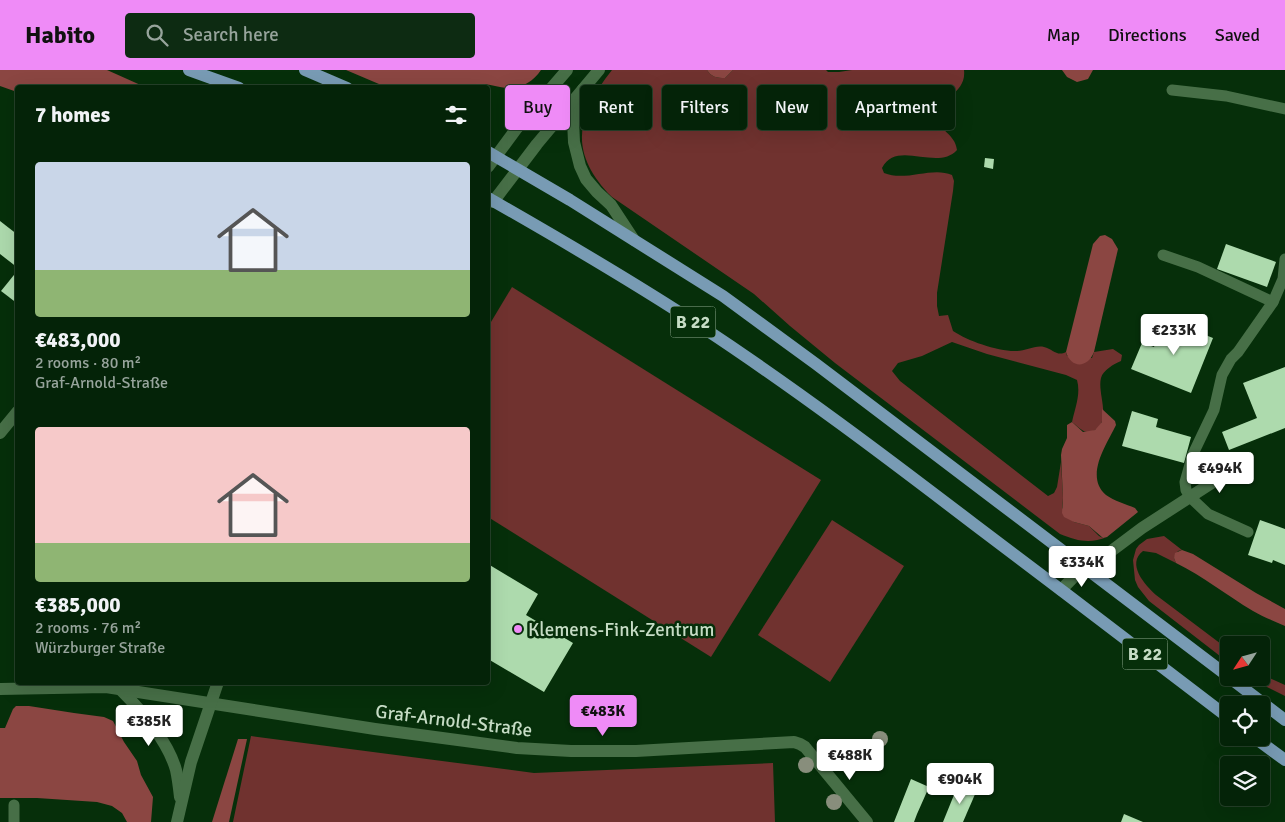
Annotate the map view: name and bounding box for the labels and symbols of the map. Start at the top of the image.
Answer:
road number: B 22 [670,306,716,338]
pin: €233K [1139,314,1209,356]
pin: €494K [1185,452,1255,494]
pin: €334K [1047,546,1117,588]
place label: Klemens-Fink-Zentrum [528,618,714,642]
marker: Klemens-Fink-Zentrum [512,623,524,635]
north arrow [1220,636,1270,686]
road number: B 22 [1122,638,1168,670]
pin: €483K [568,694,638,737]
street label: Graf-Arnold-Straße [374,699,534,743]
pin: €385K [114,704,184,747]
pin: €488K [815,738,885,781]
pin: €904K [925,762,995,805]

